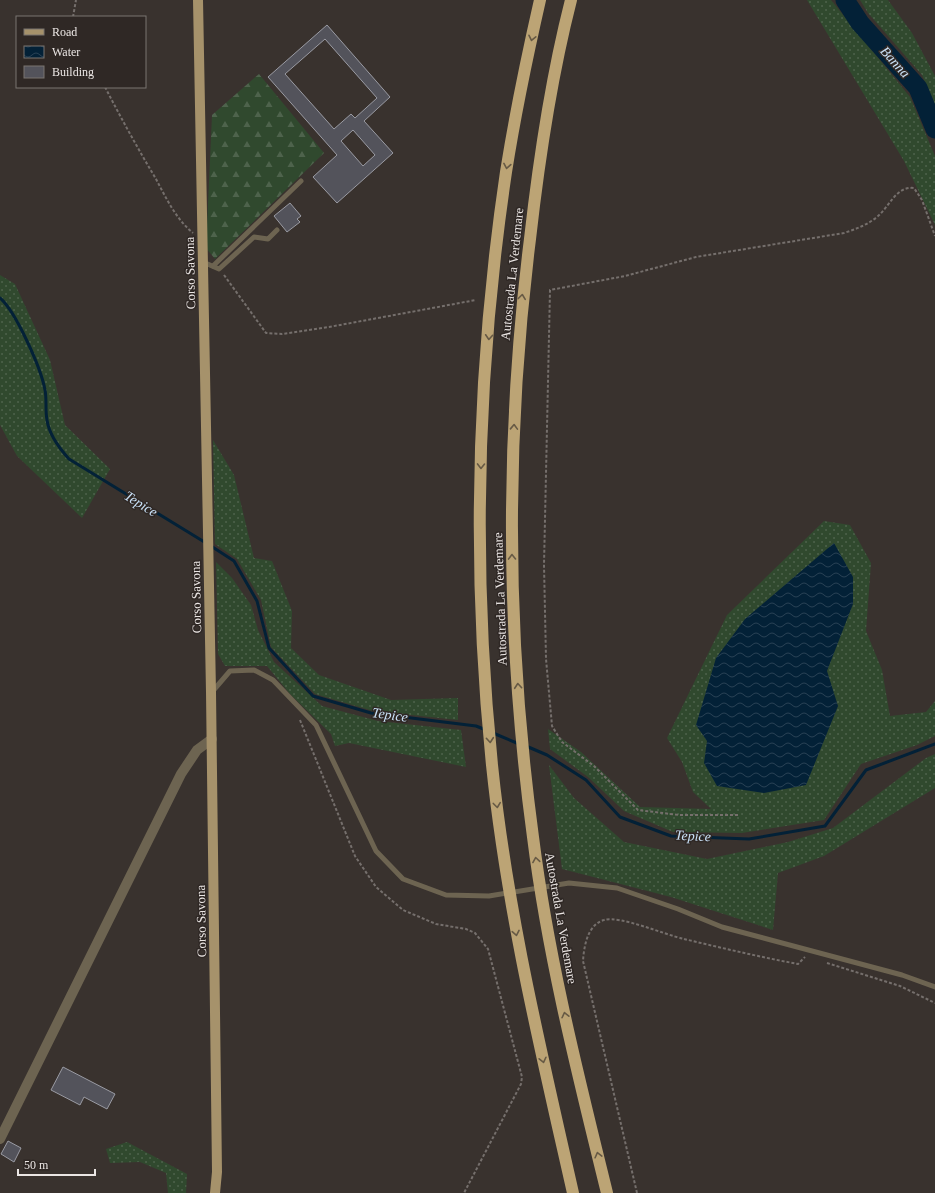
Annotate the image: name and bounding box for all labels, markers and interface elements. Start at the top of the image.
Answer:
legend [16,16,146,88]
text: Road [52,25,77,39]
one-way arrow [528,35,536,41]
water label: Banna [877,43,913,81]
text: Water [52,45,80,59]
text: Building [52,65,94,79]
one-way arrow [504,163,512,169]
street label: Autostrada La Verdemare [498,207,526,341]
street label: Corso Savona [182,236,198,309]
one-way arrow [518,294,527,300]
one-way arrow [484,334,493,340]
one-way arrow [509,424,518,430]
one-way arrow [477,463,485,469]
water label: Tepice [122,488,160,520]
street label: Autostrada La Verdemare [490,532,510,666]
one-way arrow [508,554,516,560]
street label: Corso Savona [188,560,204,633]
one-way arrow [513,683,522,689]
water label: Tepice [371,705,409,725]
one-way arrow [485,737,494,743]
one-way arrow [492,801,501,808]
water label: Tepice [675,828,711,844]
street label: Autostrada La Verdemare [542,851,580,985]
one-way arrow [532,856,541,863]
street label: Corso Savona [193,884,209,957]
one-way arrow [512,930,520,936]
one-way arrow [561,1012,569,1018]
one-way arrow [538,1057,546,1064]
scale bar [18,1151,95,1177]
one-way arrow [594,1152,602,1158]
text: 50 m [24,1158,49,1172]

